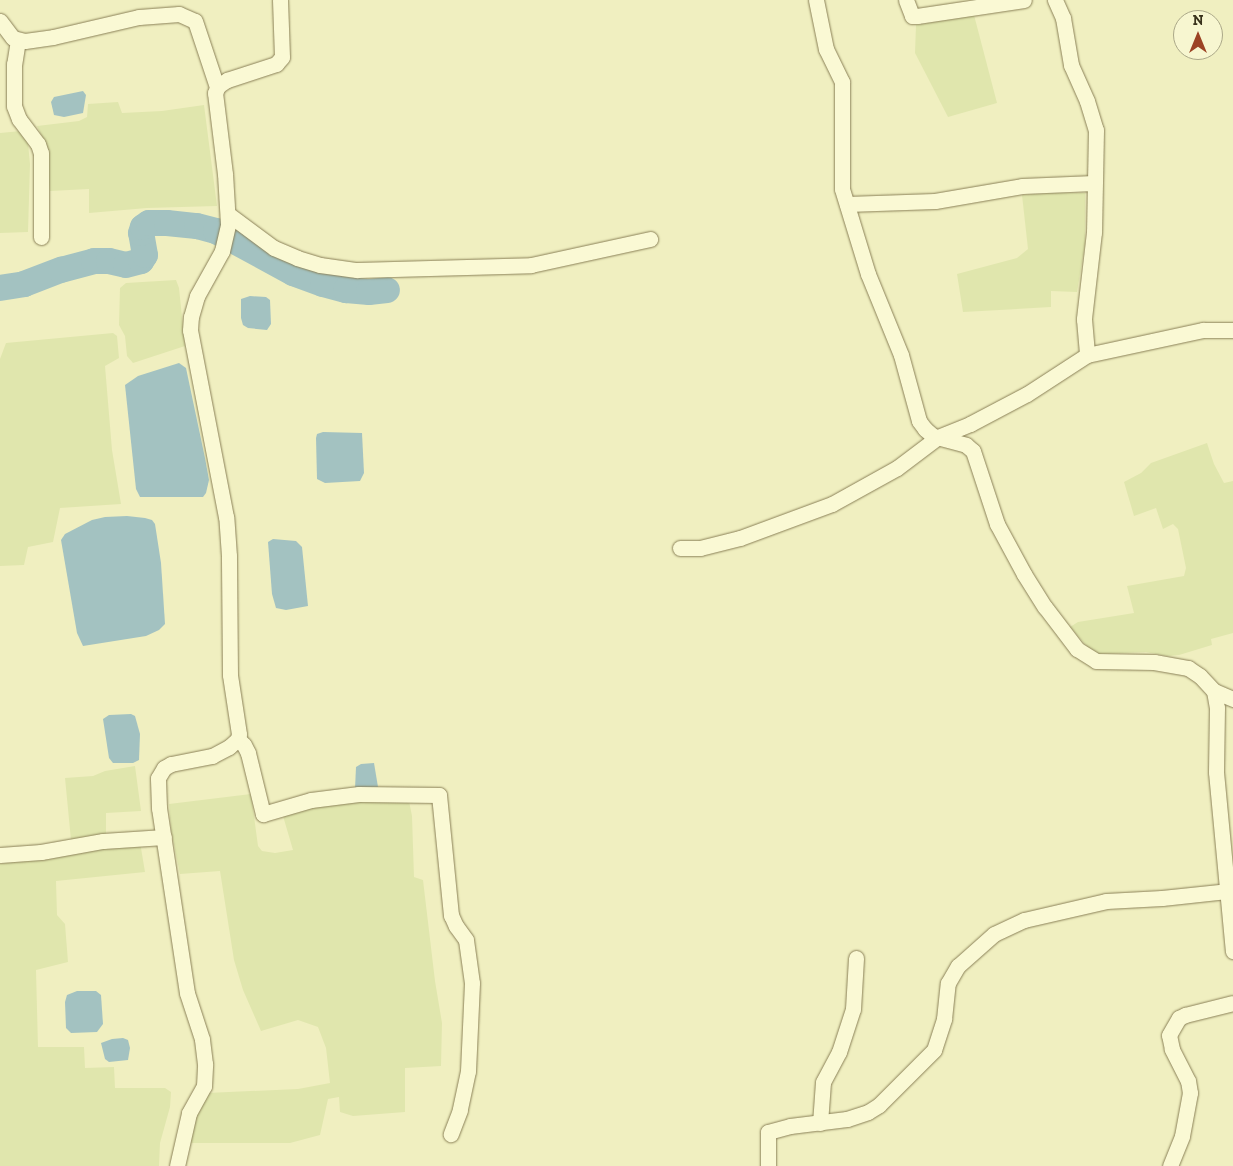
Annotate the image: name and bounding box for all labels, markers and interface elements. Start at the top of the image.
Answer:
north arrow [1173,10,1223,60]
text: N [1193,12,1203,29]

